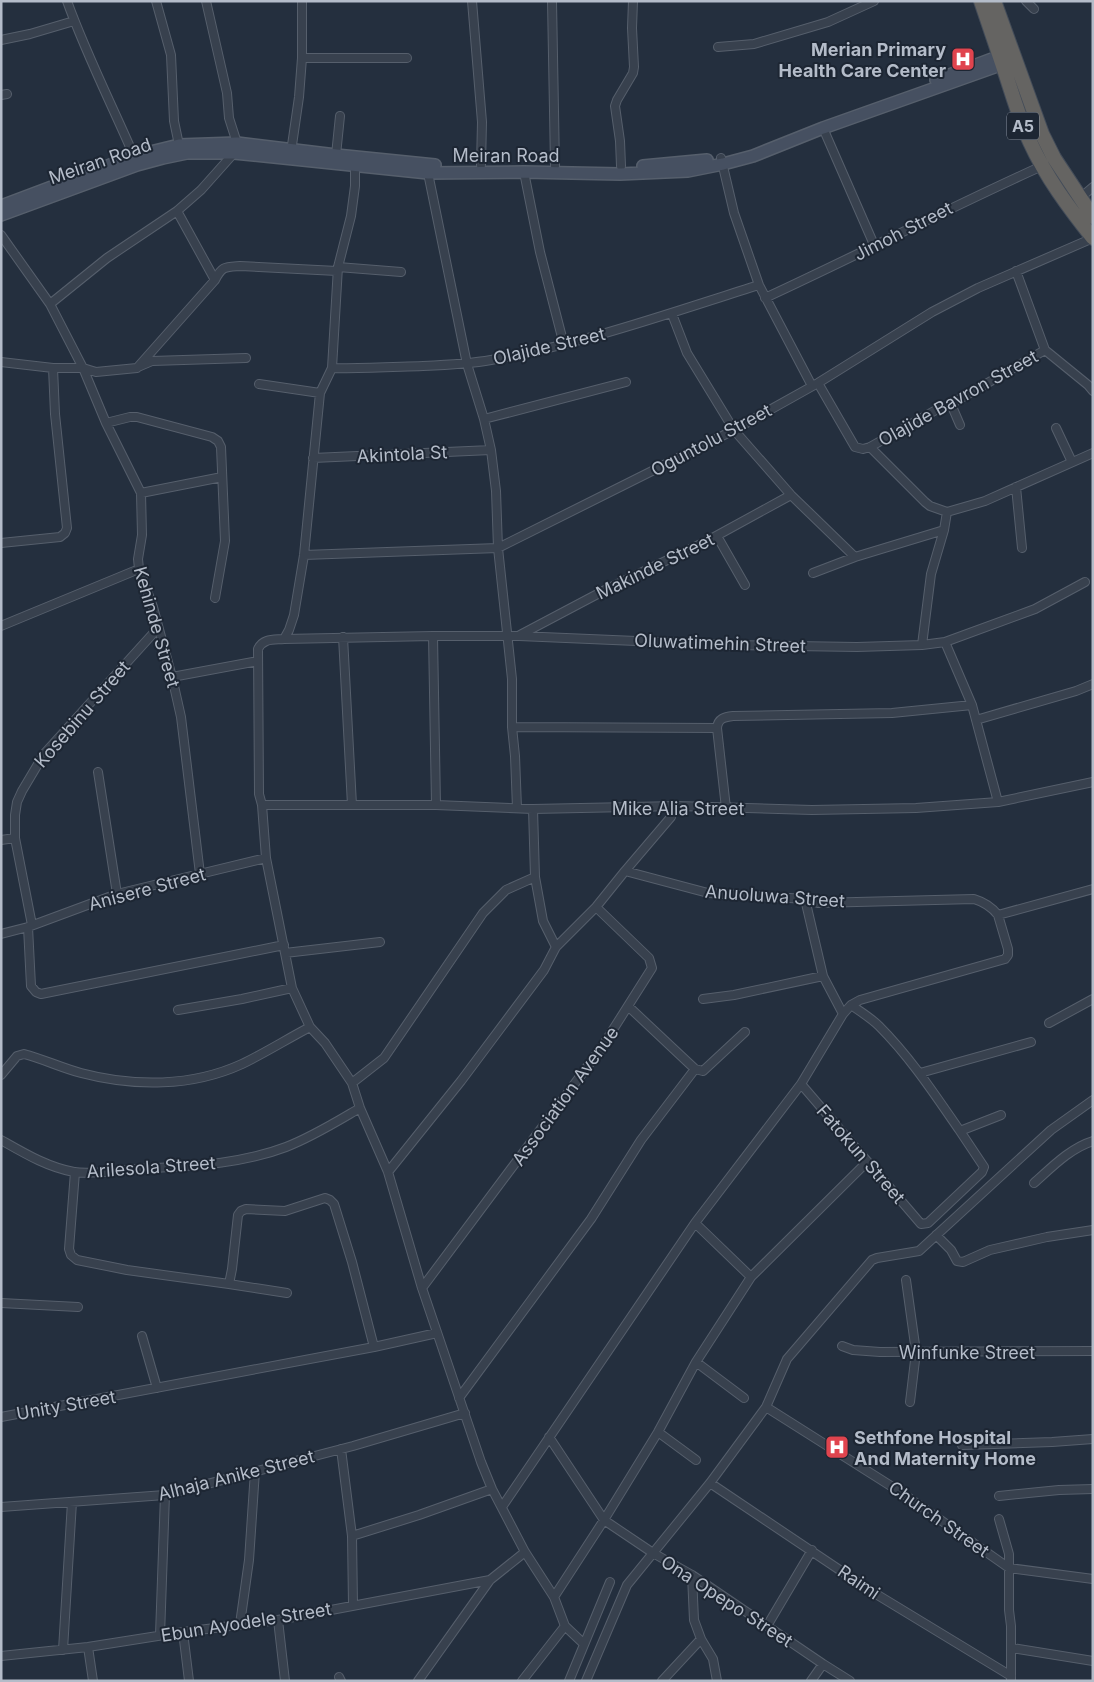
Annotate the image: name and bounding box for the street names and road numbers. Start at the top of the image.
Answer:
road number: A5 [1007,112,1039,140]
street label: Meiran Road [46,134,154,188]
street label: Meiran Road [452,145,560,166]
street label: Jimoh Street [850,197,956,265]
street label: Olajide Street [491,323,607,369]
street label: Olajide Bavron Street [875,345,1041,451]
street label: Oguntolu Street [647,399,775,481]
street label: Akintola St [356,441,448,467]
street label: Makinde Street [593,528,717,604]
street label: Kehinde Street [130,564,184,690]
street label: Oluwatimehin Street [634,630,806,656]
street label: Kosebinu Street [30,656,134,772]
street label: Mike Alia Street [612,798,744,819]
street label: Anisere Street [86,863,208,915]
street label: Anuoluwa Street [704,881,846,911]
street label: Association Avenue [507,1022,623,1170]
street label: Fatokun Street [812,1100,910,1208]
street label: Arilesola Street [86,1152,216,1182]
street label: Winfunke Street [899,1342,1035,1363]
street label: Unity Street [15,1386,117,1424]
street label: Alhaja Anike Street [156,1445,316,1505]
street label: Church Street [885,1477,993,1561]
street label: Ona Opepo Street [657,1551,797,1651]
street label: Raimi [834,1560,884,1604]
street label: Ebun Ayodele Street [159,1598,333,1646]

